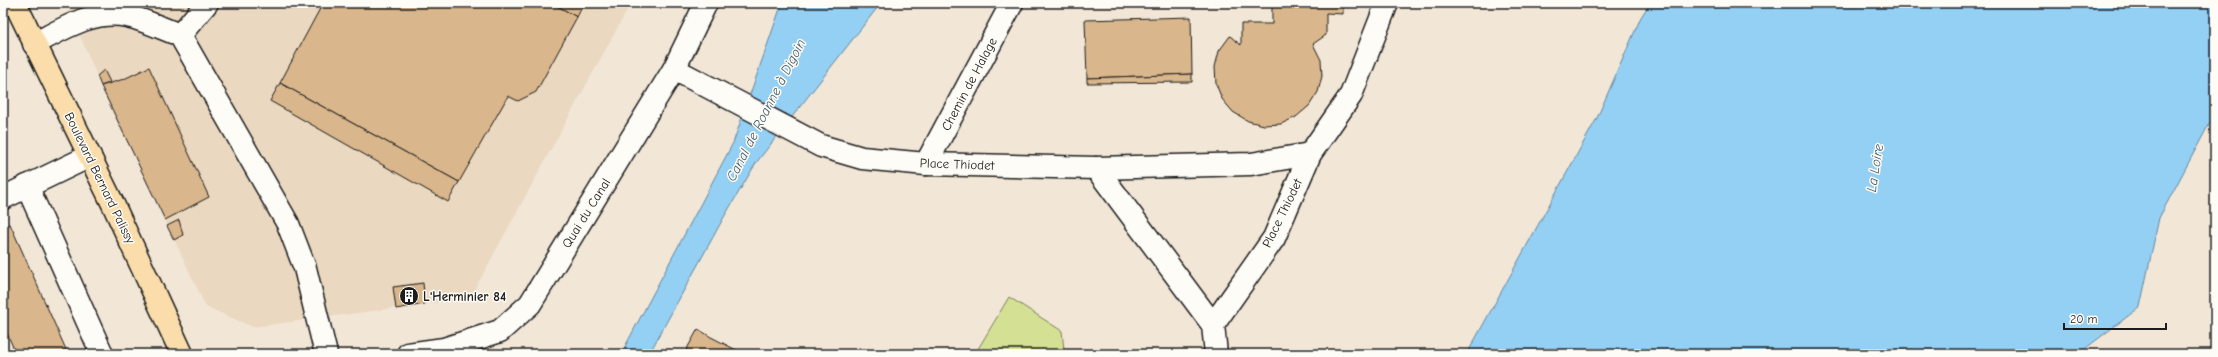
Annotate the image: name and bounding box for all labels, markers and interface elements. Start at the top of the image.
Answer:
street label: Chemin de Halage [938,34,1000,133]
water label: Canal de Roanne à Digoin [723,36,809,184]
street label: Boulevard Bernard Palissy [62,110,138,246]
water label: La Loire [1863,143,1887,193]
street label: Place Thiodet [919,155,996,173]
street label: Quai du Canal [559,175,613,251]
street label: Place Thiodet [1259,175,1306,250]
building icon: L'Herminier 84 [398,285,420,307]
place label: L'Herminier 84 [423,289,506,304]
scale bar [2064,305,2166,331]
text: 20 m [2070,312,2098,326]

